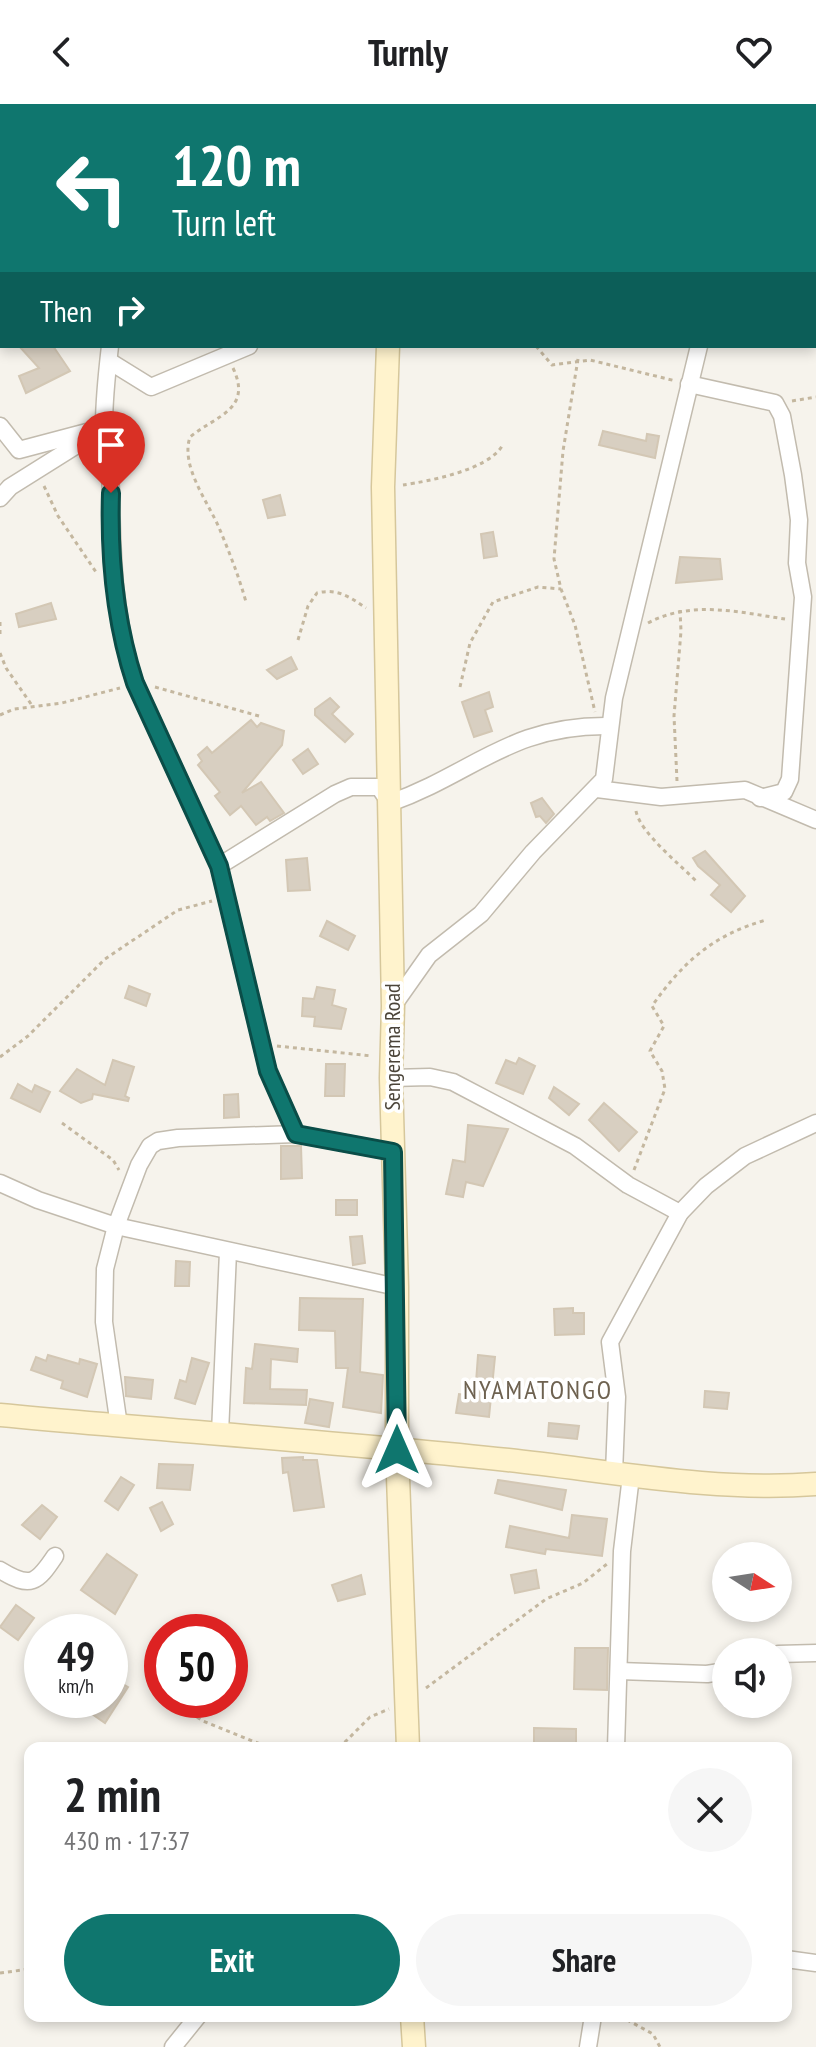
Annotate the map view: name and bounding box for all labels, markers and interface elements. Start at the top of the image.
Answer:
text: Turnly [368,29,448,76]
icon: back [40,30,84,74]
icon: heart [732,30,776,74]
text: 120 m [172,129,301,201]
icon: left [40,136,144,240]
text: Turn left [172,199,276,246]
icon: right [108,288,152,332]
text: Then [40,291,92,330]
pin [77,411,145,493]
icon: arrive [89,423,133,467]
street label: Sengerema Road [378,983,406,1111]
district label: NYAMATONGO [463,1373,613,1406]
position arrow [355,1408,439,1492]
north arrow [712,1542,792,1622]
map controls [712,1542,792,1718]
speed limit sign: 50 [144,1614,248,1718]
text: 49 [57,1630,95,1682]
button: sound [712,1638,792,1718]
text: km/h [58,1673,94,1699]
text: 2 min [64,1763,161,1825]
button: close [668,1768,752,1852]
text: 430 m · 17:37 [64,1824,190,1857]
button: Exit [64,1914,400,2006]
button: Share [416,1914,752,2006]

